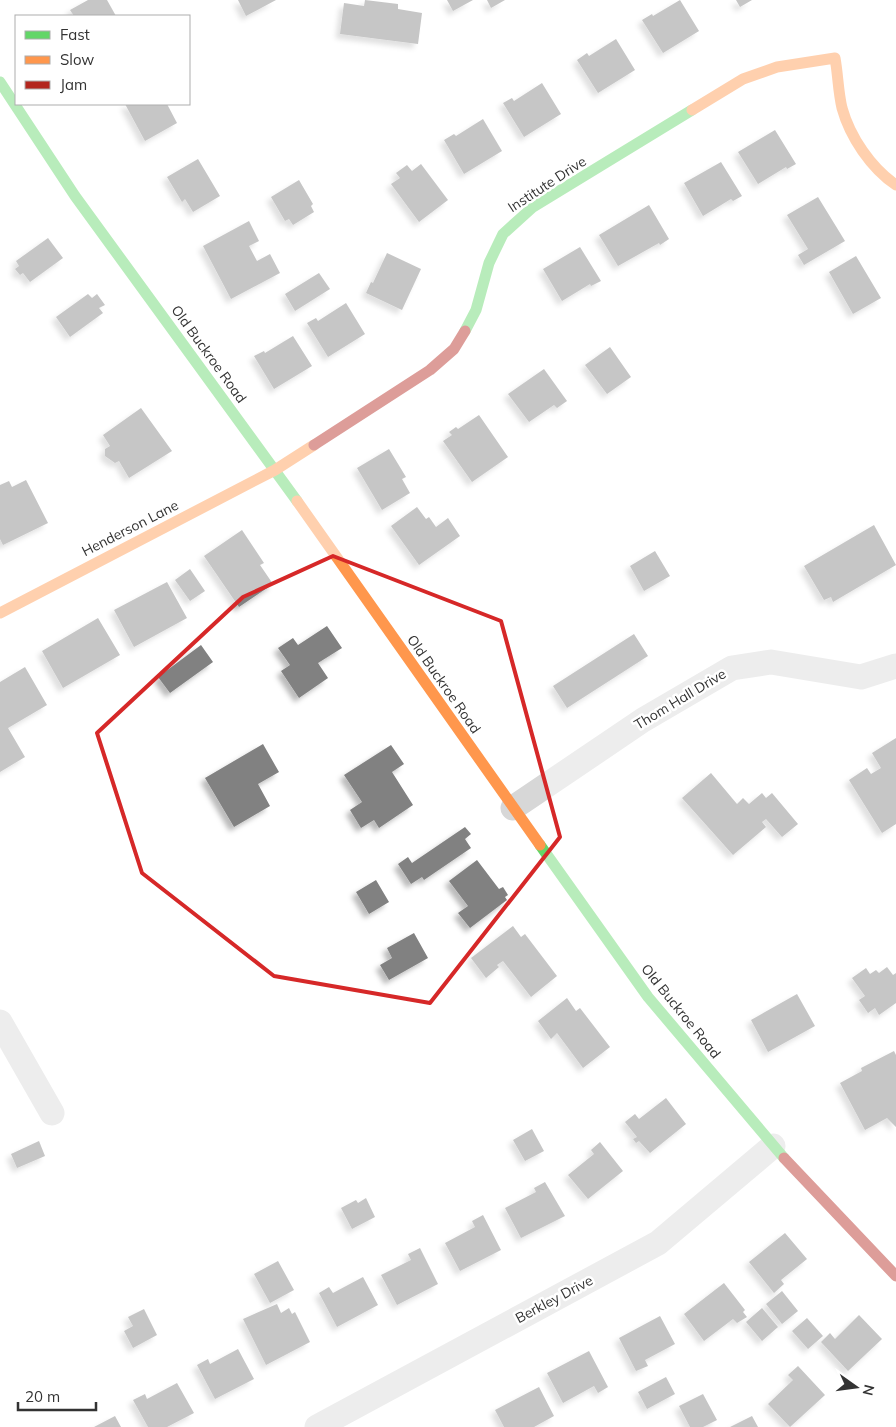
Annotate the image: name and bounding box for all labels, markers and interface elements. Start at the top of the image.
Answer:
legend [15,15,190,105]
text: Fast [60,25,90,44]
text: Slow [60,50,94,69]
text: Jam [60,75,87,94]
street label: Institute Drive [504,152,590,216]
street label: Old Buckroe Road [167,302,251,406]
street label: Henderson Lane [79,496,181,560]
street label: Old Buckroe Road [403,631,485,737]
street label: Thom Hall Drive [631,665,729,733]
street label: Old Buckroe Road [637,960,725,1062]
street label: Berkley Drive [512,1271,596,1327]
north arrow [831,1362,881,1412]
scale bar [18,1380,95,1412]
text: N [859,1383,879,1397]
text: 20 m [25,1387,60,1406]

